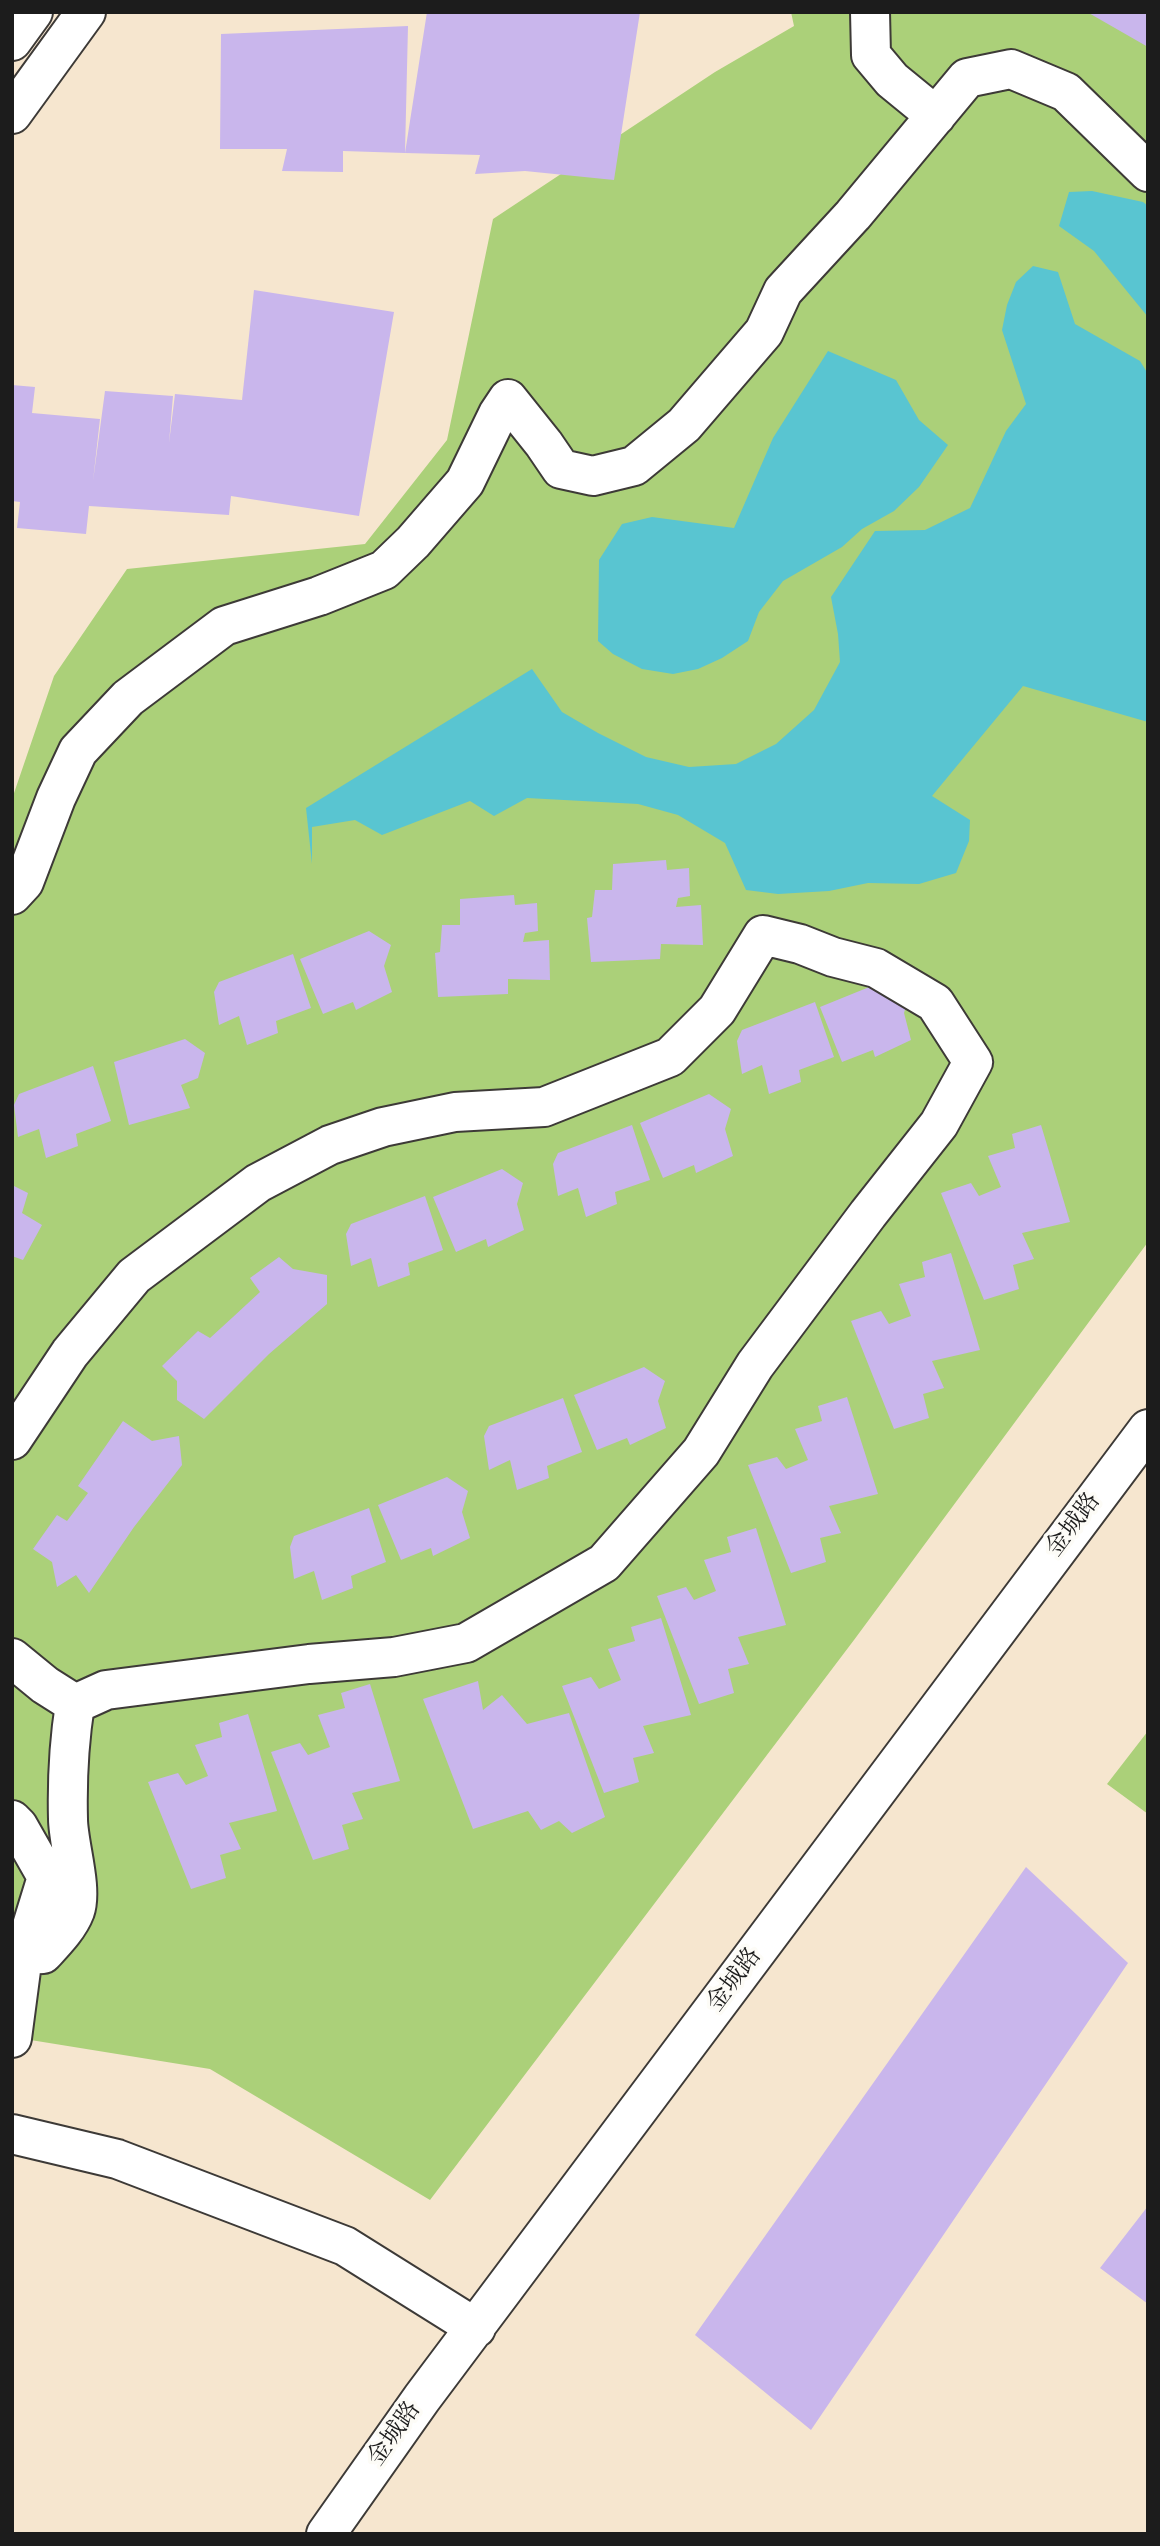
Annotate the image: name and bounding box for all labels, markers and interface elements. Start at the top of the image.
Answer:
street label: 金城路 [1042,1489,1108,1563]
street label: 金城路 [703,1944,769,2018]
street label: 金城路 [364,2397,428,2473]

